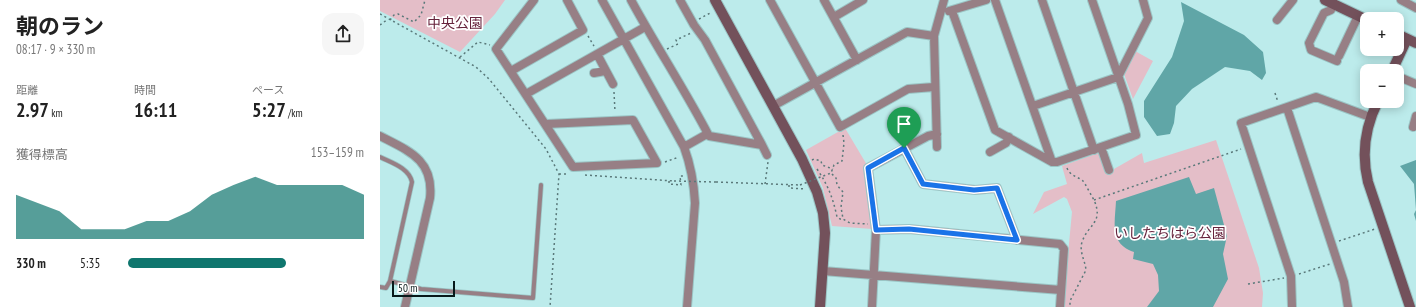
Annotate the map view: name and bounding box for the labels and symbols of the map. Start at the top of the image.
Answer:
park label: 中央公園 [427,14,483,32]
pin [887,107,921,148]
park label: いしたちはら公園 [1114,224,1226,242]
scale bar [392,279,455,298]

